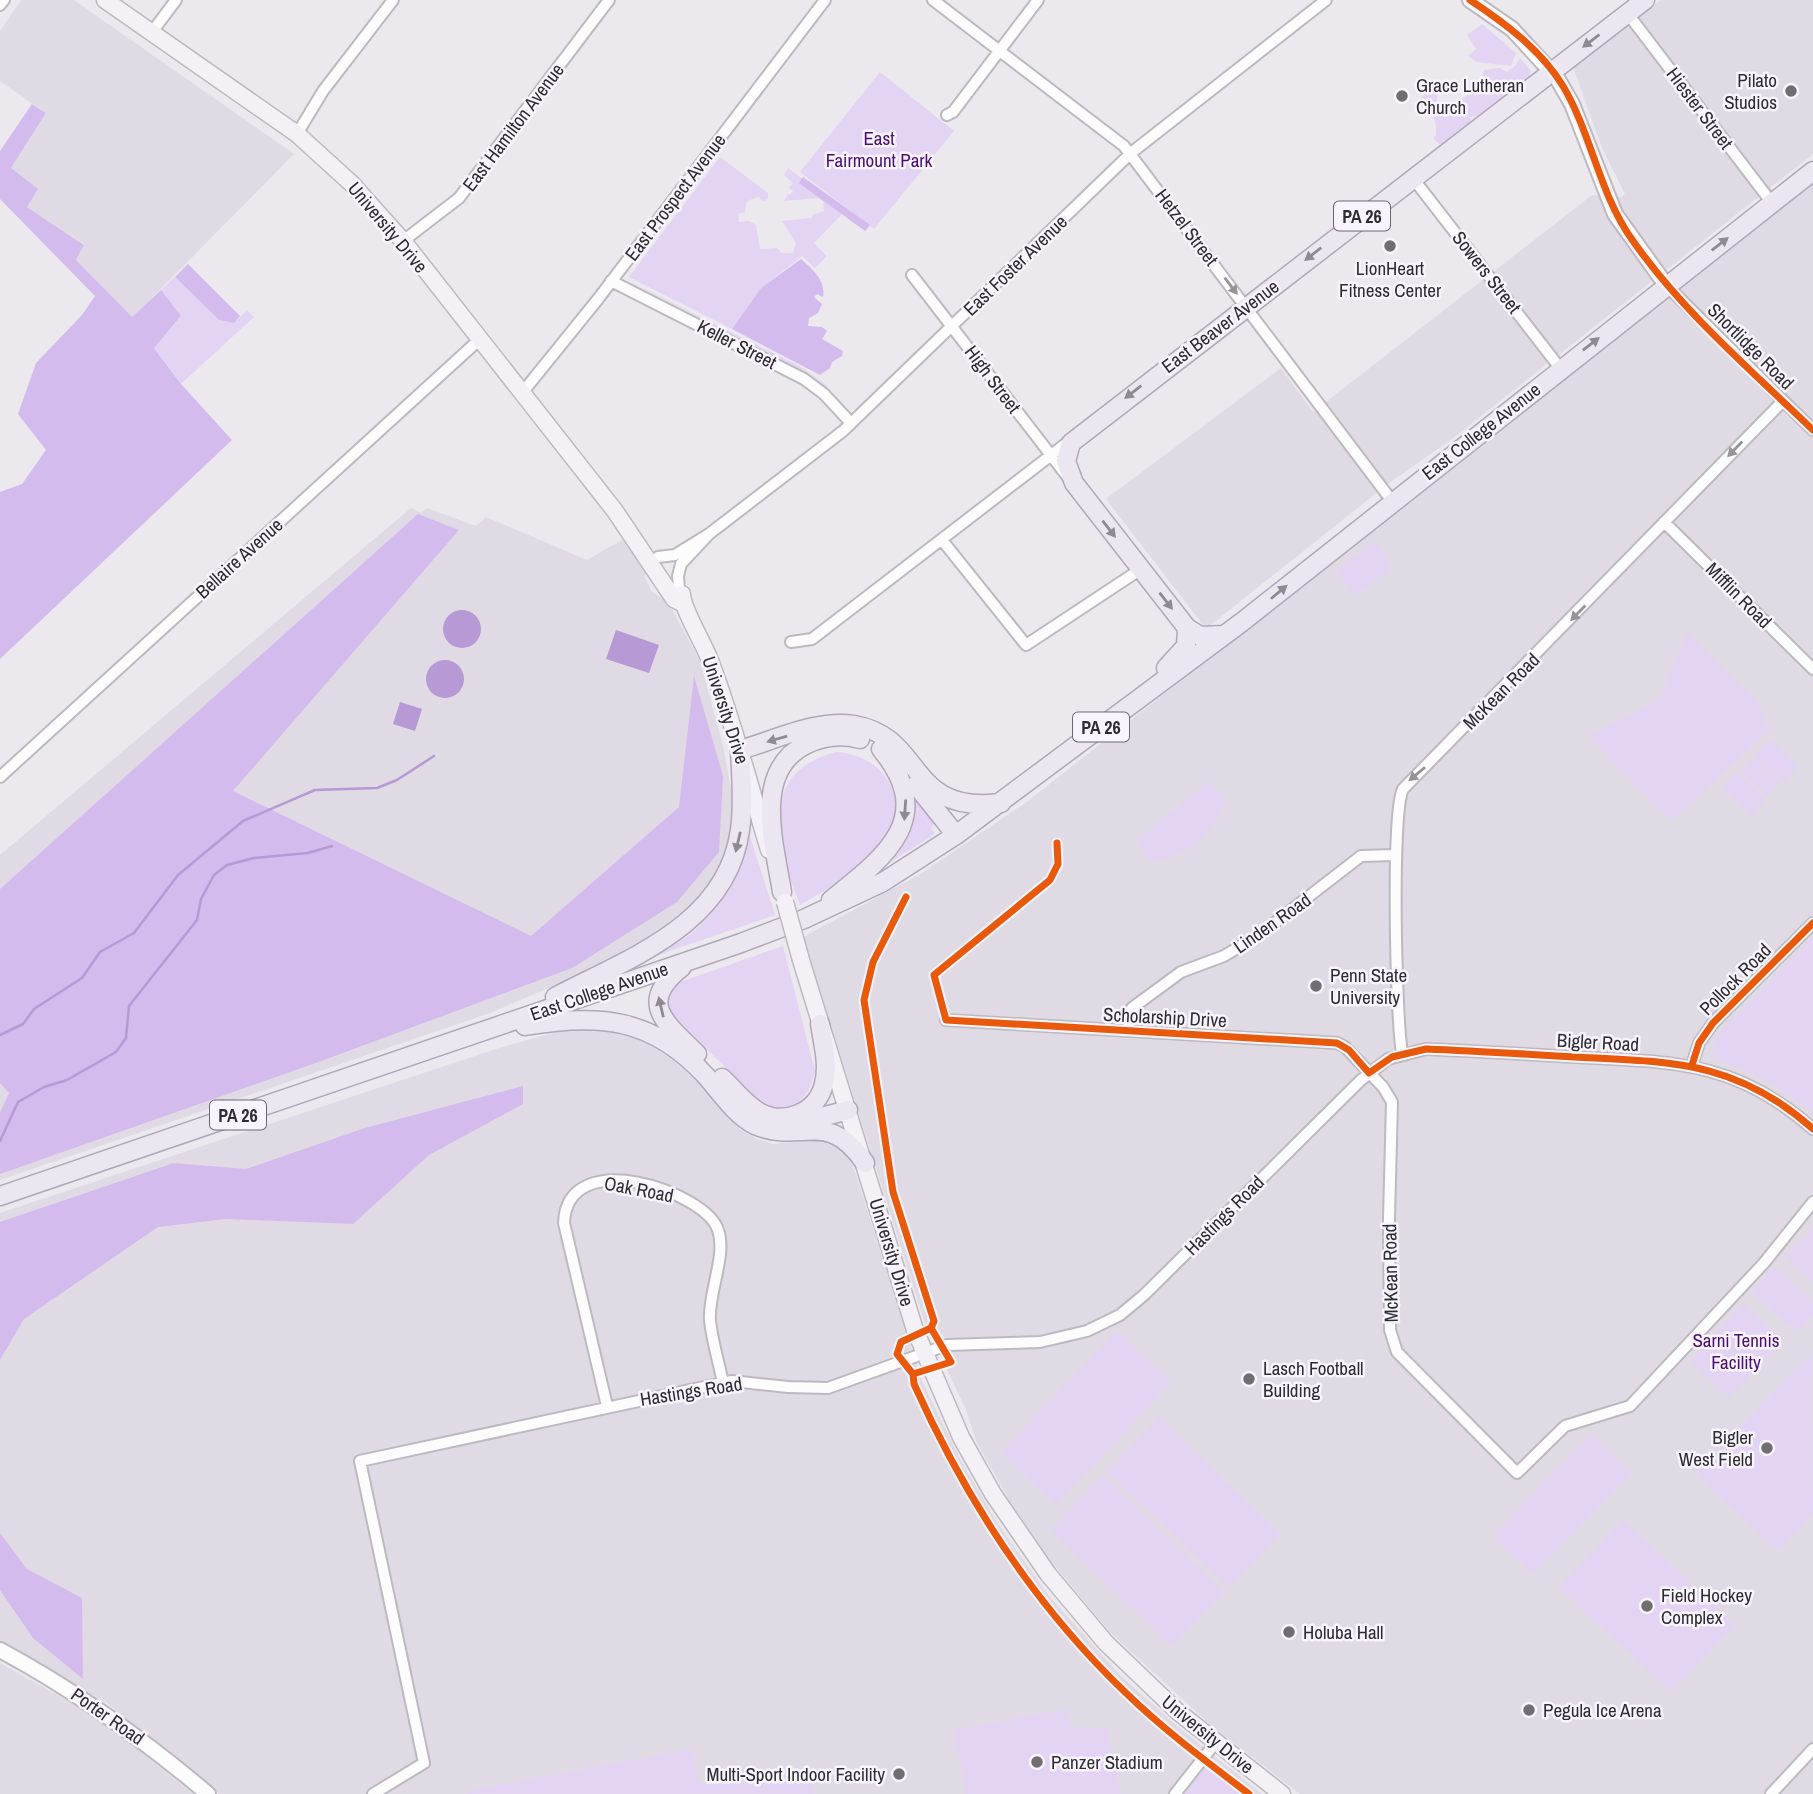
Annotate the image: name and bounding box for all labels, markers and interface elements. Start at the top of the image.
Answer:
one-way arrow [1582,34,1600,48]
street label: East Hamilton Avenue [456,58,570,196]
street label: Hiester Street [1661,62,1740,155]
place label: Pilato Studios [1724,67,1777,115]
place label: Grace Lutheran Church [1416,72,1524,120]
marker: Pilato Studios [1783,83,1799,99]
marker: Grace Lutheran Church [1394,88,1410,104]
park label: East Fairmount Park [826,125,933,173]
street label: East Prospect Avenue [619,128,731,266]
street label: University Drive [342,176,434,278]
street label: Hetzel Street [1150,183,1225,271]
road number: PA 26 [1334,202,1390,230]
street label: East Foster Avenue [957,209,1073,321]
street label: Sowers Street [1447,225,1528,319]
one-way arrow [1711,236,1729,251]
marker: LionHeart Fitness Center [1382,238,1398,254]
one-way arrow [1304,246,1322,261]
place label: LionHeart Fitness Center [1339,255,1442,303]
street label: East Beaver Avenue [1156,273,1284,379]
one-way arrow [1223,276,1238,294]
street label: Shortlidge Road [1702,297,1800,395]
street label: Keller Street [693,313,782,375]
one-way arrow [1582,338,1600,352]
street label: High Street [959,340,1027,419]
street label: East College Avenue [1416,376,1546,486]
one-way arrow [1124,385,1142,400]
one-way arrow [1728,440,1744,457]
street label: Bellaire Avenue [190,512,288,604]
one-way arrow [1102,519,1117,537]
street label: Mifflin Road [1700,556,1778,634]
one-way arrow [1270,585,1287,600]
one-way arrow [1159,592,1173,610]
one-way arrow [1570,604,1586,621]
street label: McKean Road [1457,647,1545,735]
street label: University Drive [696,653,756,767]
road number: PA 26 [1073,712,1129,742]
one-way arrow [766,734,787,744]
one-way arrow [1409,767,1427,782]
one-way arrow [899,799,910,821]
one-way arrow [732,831,743,853]
street label: Linden Road [1228,887,1316,959]
street label: Pollock Road [1693,937,1777,1021]
street label: East College Avenue [527,955,671,1027]
place label: Penn State University [1330,962,1407,1010]
marker: Penn State University [1308,978,1324,994]
one-way arrow [655,996,666,1018]
street label: Scholarship Drive [1102,1001,1228,1033]
street label: Bigler Road [1556,1027,1640,1057]
road number: PA 26 [210,1100,266,1130]
street label: Hastings Road [1178,1169,1270,1261]
street label: Oak Road [602,1170,676,1208]
street label: University Drive [863,1195,921,1309]
street label: McKean Road [1376,1223,1404,1323]
park label: Sarni Tennis Facility [1692,1327,1780,1375]
place label: Lasch Football Building [1263,1355,1364,1403]
street label: Hastings Road [638,1370,744,1412]
marker: Lasch Football Building [1241,1371,1257,1387]
place label: Bigler West Field [1679,1424,1754,1472]
marker: Bigler West Field [1759,1440,1775,1456]
place label: Field Hockey Complex [1661,1582,1752,1630]
marker: Field Hockey Complex [1639,1598,1655,1614]
place label: Holuba Hall [1303,1619,1384,1645]
marker: Holuba Hall [1281,1624,1297,1640]
street label: Porter Road [66,1681,150,1751]
street label: University Drive [1156,1689,1260,1779]
place label: Pegula Ice Arena [1543,1697,1662,1723]
marker: Pegula Ice Arena [1521,1702,1537,1718]
place label: Panzer Stadium [1051,1749,1163,1775]
marker: Panzer Stadium [1029,1754,1045,1770]
place label: Multi-Sport Indoor Facility [707,1761,885,1787]
marker: Multi-Sport Indoor Facility [891,1766,907,1782]

